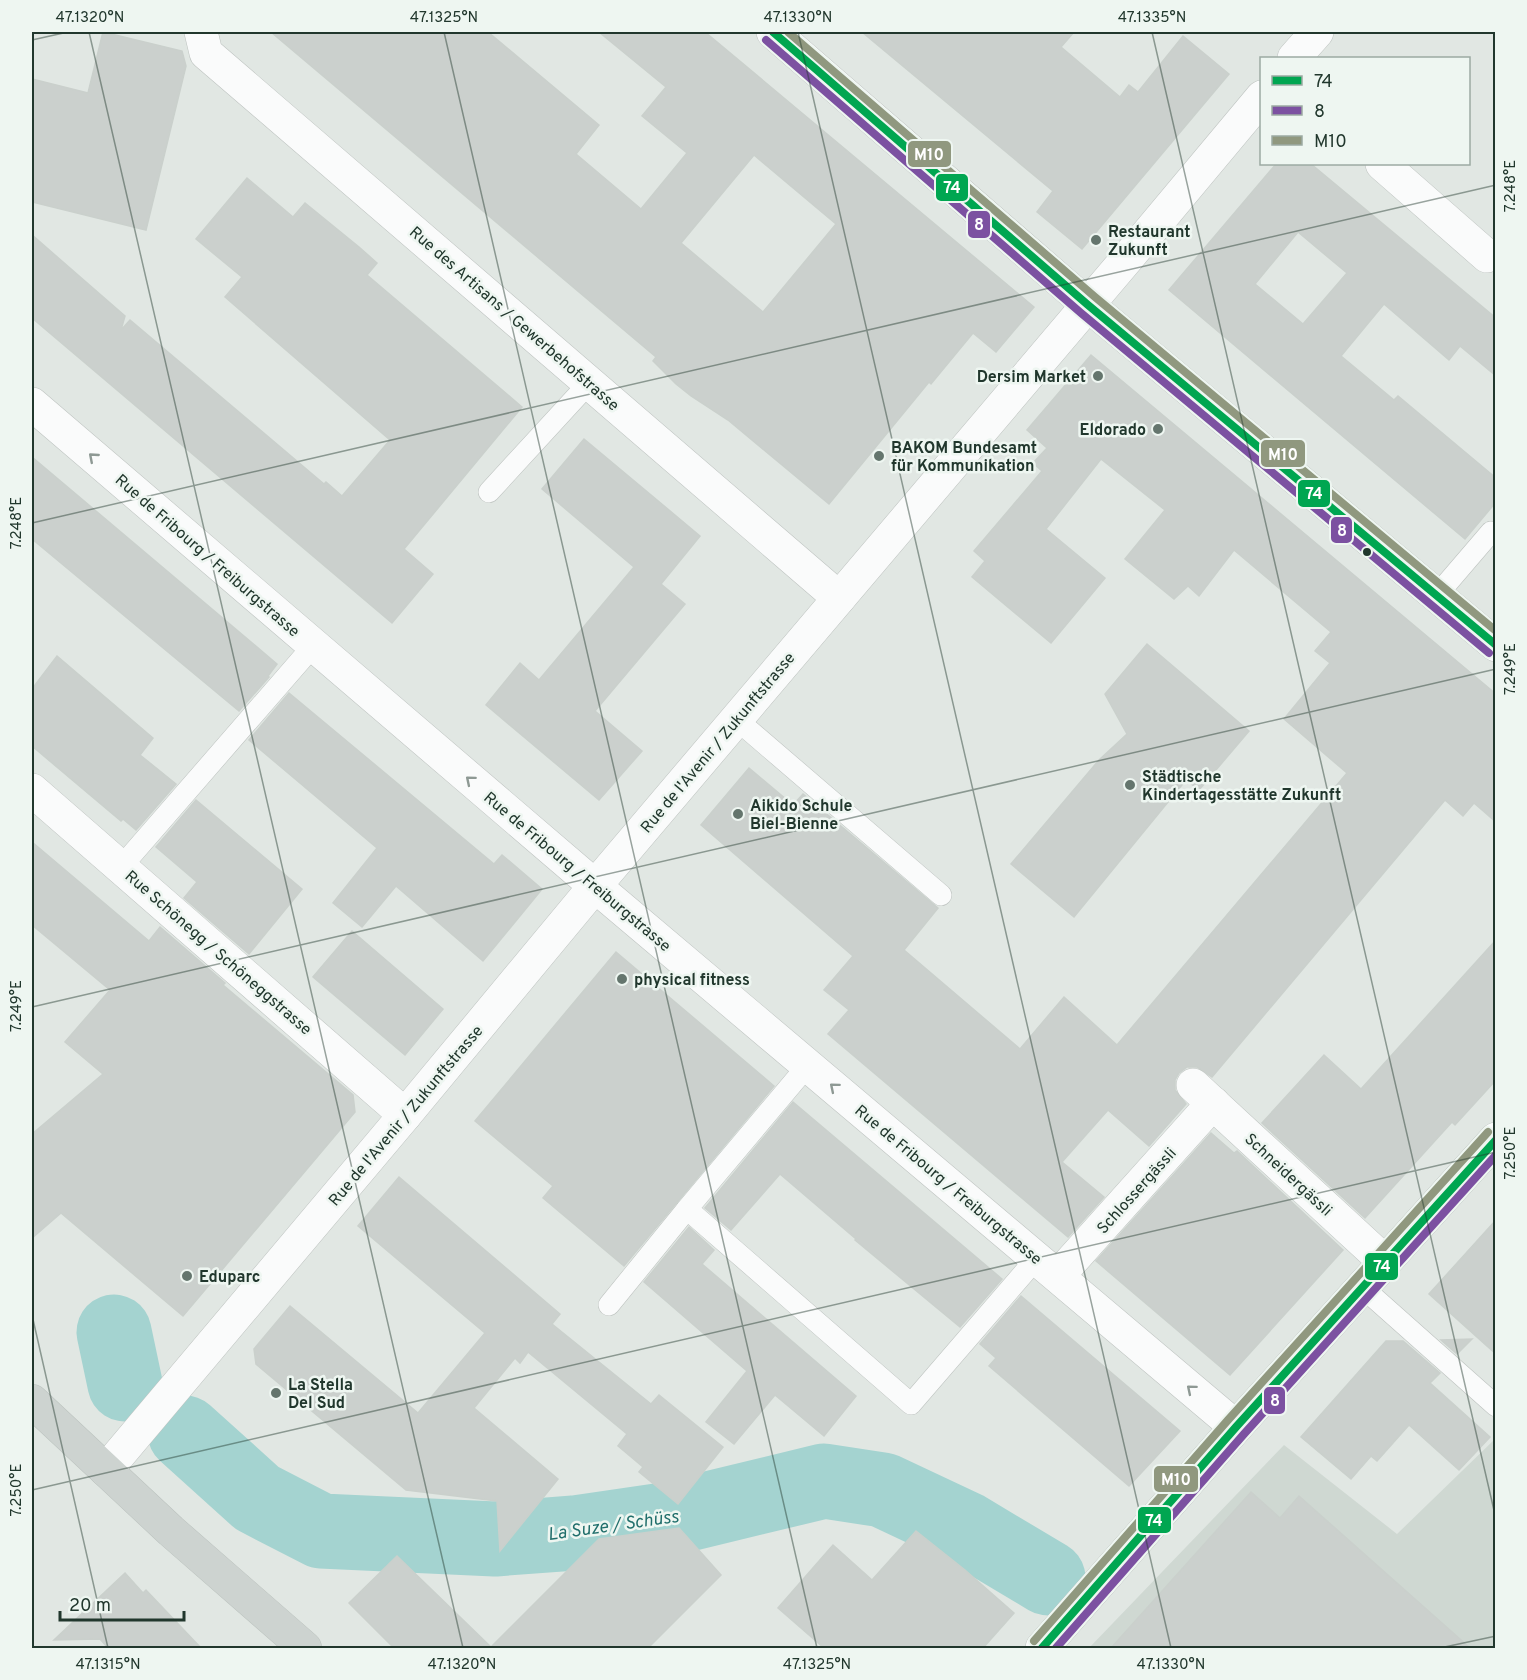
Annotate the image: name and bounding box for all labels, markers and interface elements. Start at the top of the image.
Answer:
text: 47.1320°N [56,9,124,28]
text: 47.1325°N [410,9,478,28]
text: 47.1330°N [764,9,832,28]
text: 47.1335°N [1118,9,1186,28]
legend [1260,57,1470,165]
text: 74 [1314,71,1333,94]
text: 8 [1314,101,1325,124]
text: M10 [1314,131,1347,154]
line badge: M10 [907,140,952,168]
text: M10 [914,146,944,166]
text: 7.248°E [1502,160,1521,212]
line badge: 74 [935,173,969,202]
text: 74 [943,179,961,199]
line badge: 8 [967,210,991,239]
text: 8 [974,216,984,236]
street label: Rue des Artisans / Gewerbehofstrasse [405,223,623,416]
place label: Restaurant Zukunft [1108,223,1191,261]
marker: Restaurant Zukunft [1089,233,1103,247]
place label: Dersim Market [977,368,1086,388]
marker: Dersim Market [1091,369,1105,383]
place label: Eldorado [1079,421,1146,441]
marker: Eldorado [1151,422,1165,436]
place label: BAKOM Bundesamt für Kommunikation [891,439,1037,477]
line badge: M10 [1260,439,1306,468]
text: M10 [1268,446,1298,466]
marker: BAKOM Bundesamt für Kommunikation [872,449,886,463]
one-way arrow [89,453,100,464]
street label: Rue de Fribourg / Freiburgstrasse [110,471,303,642]
line badge: 74 [1297,479,1331,508]
text: 74 [1305,485,1323,505]
text: 7.248°E [8,497,27,549]
line badge: 8 [1330,516,1353,544]
text: 8 [1337,522,1347,542]
unlabelled marker [1361,546,1373,558]
text: 7.249°E [1502,643,1521,695]
street label: Rue de l'Avenir / Zukunftstrasse [637,649,800,838]
place label: Städtische Kindertagesstätte Zukunft [1142,768,1341,806]
one-way arrow [466,776,477,787]
marker: Städtische Kindertagesstätte Zukunft [1123,778,1137,792]
street label: Rue de Fribourg / Freiburgstrasse [479,788,674,957]
place label: Aikido Schule Biel-Bienne [750,797,853,835]
marker: Aikido Schule Biel-Bienne [731,807,745,821]
street label: Rue Schönegg / Schöneggstrasse [120,867,315,1040]
place label: physical fitness [634,971,750,991]
marker: physical fitness [615,972,629,986]
text: 7.249°E [8,980,27,1032]
street label: Rue de l'Avenir / Zukunftstrasse [325,1022,488,1211]
one-way arrow [830,1083,841,1094]
street label: Rue de Fribourg / Freiburgstrasse [850,1101,1045,1270]
text: 7.250°E [1502,1127,1521,1179]
street label: Schneidergässli [1240,1130,1336,1221]
street label: Schlossergässli [1093,1144,1182,1239]
line badge: 74 [1364,1252,1399,1281]
text: 74 [1373,1258,1391,1278]
place label: Eduparc [199,1268,260,1288]
marker: Eduparc [180,1269,194,1283]
place label: La Stella Del Sud [288,1376,353,1414]
one-way arrow [1187,1385,1198,1396]
marker: La Stella Del Sud [269,1386,283,1400]
line badge: 8 [1263,1386,1286,1415]
text: 8 [1270,1392,1280,1412]
text: 7.250°E [8,1464,27,1516]
line badge: M10 [1153,1465,1199,1493]
text: M10 [1161,1471,1191,1491]
water label: La Suze / Schüss [546,1506,681,1547]
line badge: 74 [1137,1506,1172,1534]
text: 74 [1145,1512,1163,1532]
scale bar [60,1584,184,1622]
text: 20 m [69,1595,111,1618]
text: 47.1315°N [75,1656,141,1675]
text: 47.1320°N [428,1656,496,1675]
text: 47.1325°N [783,1656,851,1675]
text: 47.1330°N [1137,1656,1205,1675]

